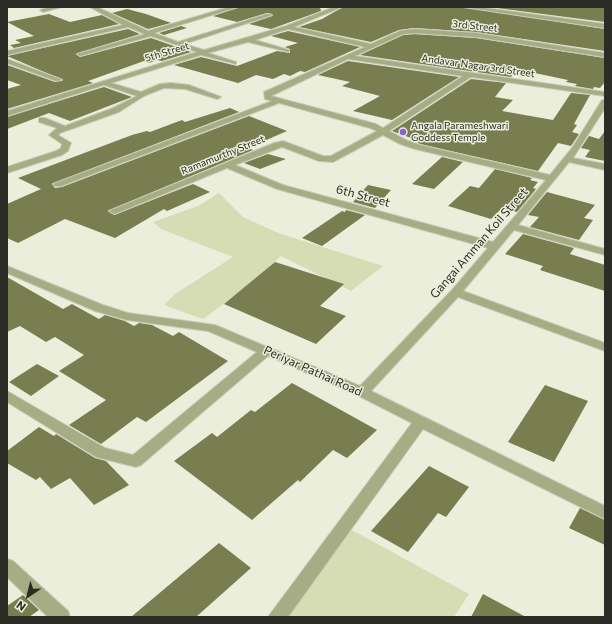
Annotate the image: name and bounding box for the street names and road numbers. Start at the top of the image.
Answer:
street label: 3rd Street [452,18,498,34]
street label: 5th Street [143,40,191,64]
street label: Andavar Nagar 3rd Street [421,52,535,80]
street label: Ramamurthy Street [179,133,267,177]
street label: 6th Street [334,182,392,210]
street label: Gangai Amman Koil Street [427,185,531,301]
street label: Periyar Pathai Road [262,343,364,399]

